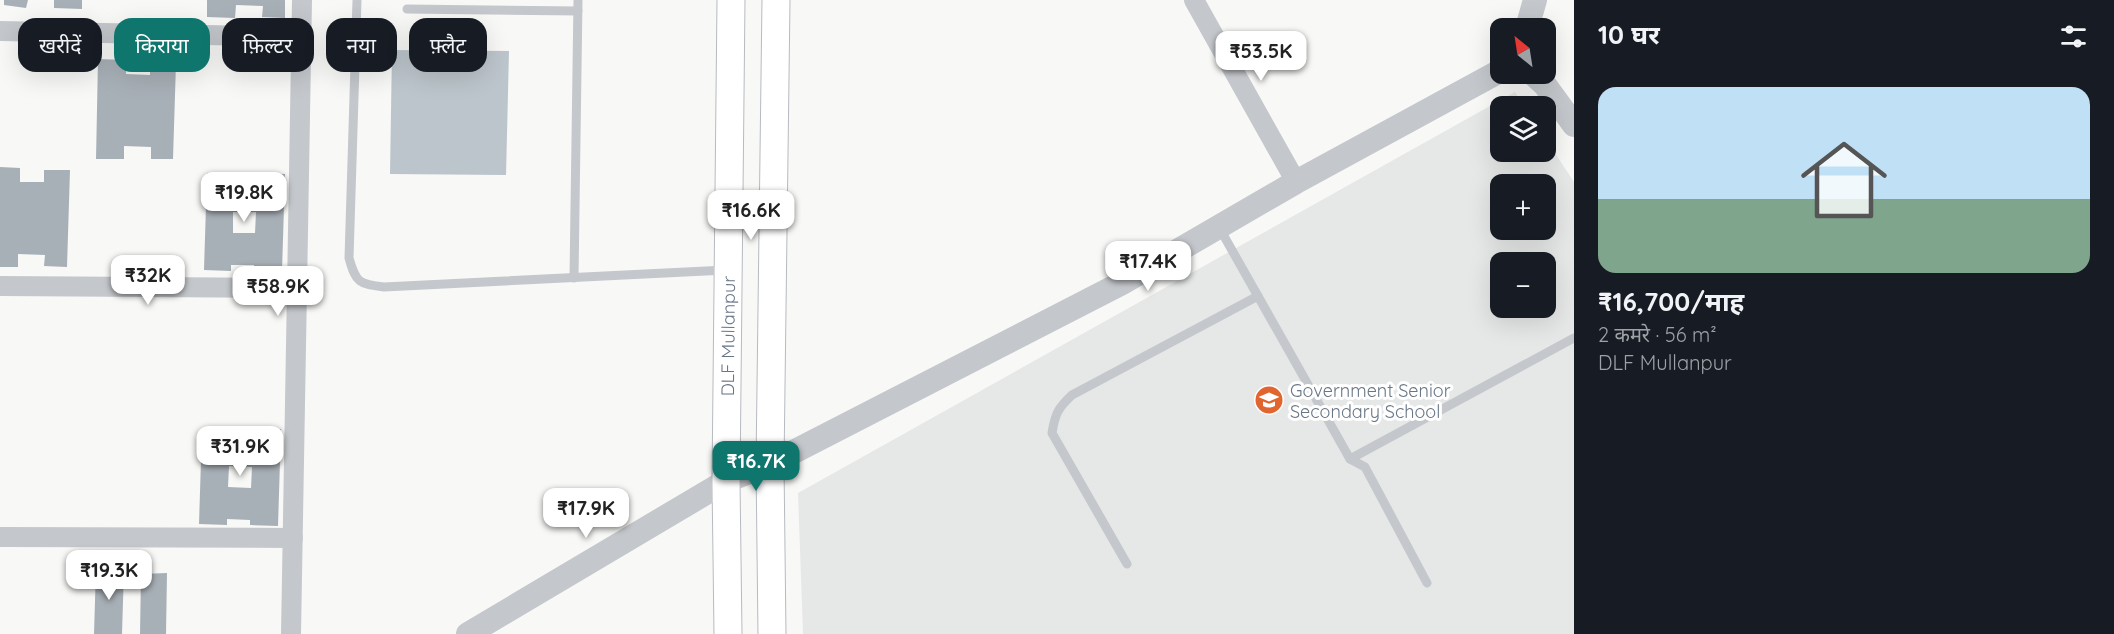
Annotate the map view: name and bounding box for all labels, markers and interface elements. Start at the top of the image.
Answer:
chip: खरीदें [18,18,102,72]
chip: किराया [114,18,210,72]
chip: फ़िल्टर [222,18,314,72]
chip: नया [326,18,397,72]
chip: फ़्लैट [409,18,487,72]
north arrow [1490,18,1556,84]
map controls [1490,18,1556,318]
text: 10 घर [1598,18,1660,51]
icon: filters [2057,20,2090,53]
pin: ₹53.5K [1212,31,1310,82]
text: ₹53.5K [1230,38,1292,63]
button: layers [1490,96,1556,162]
icon: home [1790,126,1898,234]
pin: ₹19.8K [195,172,293,223]
button: + [1490,174,1556,240]
text: ₹19.8K [215,179,273,204]
pin: ₹16.6K [702,190,800,241]
text: ₹16.6K [721,197,781,222]
pin: ₹17.4K [1099,241,1197,292]
text: ₹17.4K [1119,248,1177,273]
button: − [1490,252,1556,318]
pin: ₹32K [112,255,184,306]
text: ₹32K [125,262,171,287]
pin: ₹58.9K [229,266,327,317]
text: ₹58.9K [247,273,309,298]
street label: DLF Mullanpur [715,276,740,396]
text: ₹16,700/माह [1598,285,1744,318]
text: 2 कमरे · 56 m² [1598,322,1717,347]
text: DLF Mullanpur [1598,350,1732,375]
place label: Government Senior Secondary School [1290,379,1451,423]
school or university icon: Government Senior Secondary School [1253,384,1285,416]
pin: ₹31.9K [191,426,289,477]
text: ₹31.9K [210,433,270,458]
pin: ₹16.7K [707,441,805,492]
text: ₹16.7K [727,448,785,473]
pin: ₹17.9K [537,488,635,539]
text: ₹17.9K [557,495,615,520]
pin: ₹19.3K [60,550,158,601]
text: ₹19.3K [80,557,138,582]

